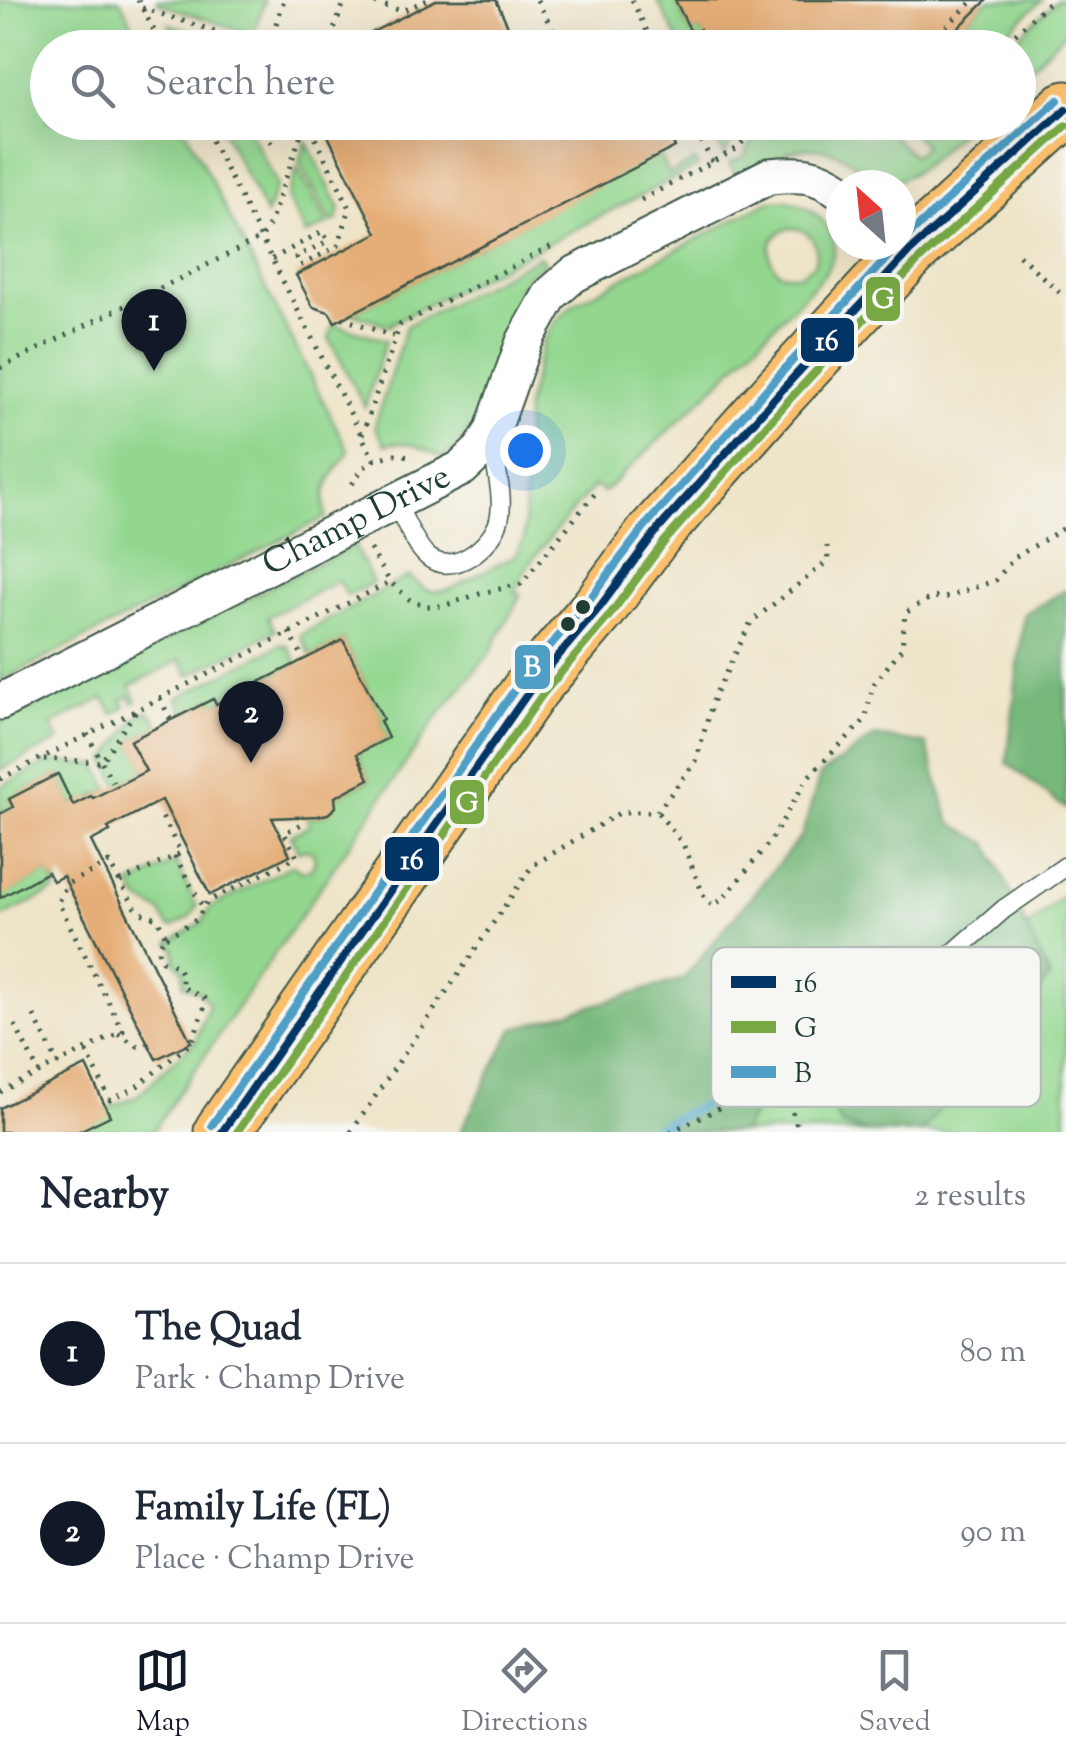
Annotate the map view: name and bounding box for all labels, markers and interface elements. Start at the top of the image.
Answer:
search box [30,30,1036,140]
icon: search [65,58,120,113]
text: Search here [145,58,336,112]
north arrow [826,170,916,260]
line badge: G [864,275,902,323]
text: G [872,281,895,321]
pin: 1 [122,288,186,371]
line badge: 16 [799,316,856,364]
text: 16 [815,323,839,363]
your location [500,425,551,476]
street label: Champ Drive [254,452,460,590]
unlabelled marker [573,597,593,617]
unlabelled marker [558,614,578,634]
line badge: B [513,643,552,691]
text: B [523,649,541,689]
pin: 2 [218,680,284,763]
line badge: G [448,778,486,826]
text: G [456,785,479,825]
line badge: 16 [383,835,441,883]
text: 16 [400,842,424,882]
legend [711,947,1041,1107]
text: 16 [794,965,817,1005]
text: G [794,1010,817,1050]
text: B [794,1055,812,1095]
text: Nearby [40,1167,169,1227]
text: 2 results [914,1174,1026,1220]
text: The Quad [135,1303,302,1357]
text: 1 [67,1330,78,1376]
text: 80 m [960,1330,1026,1376]
text: Park · Champ Drive [135,1357,405,1403]
text: Family Life (FL) [135,1483,391,1537]
text: 2 [65,1510,80,1556]
text: 90 m [960,1510,1026,1556]
text: Place · Champ Drive [135,1537,414,1583]
tab: Map [135,1643,190,1743]
tab: Directions [461,1643,588,1743]
tab: Saved [859,1643,931,1743]

